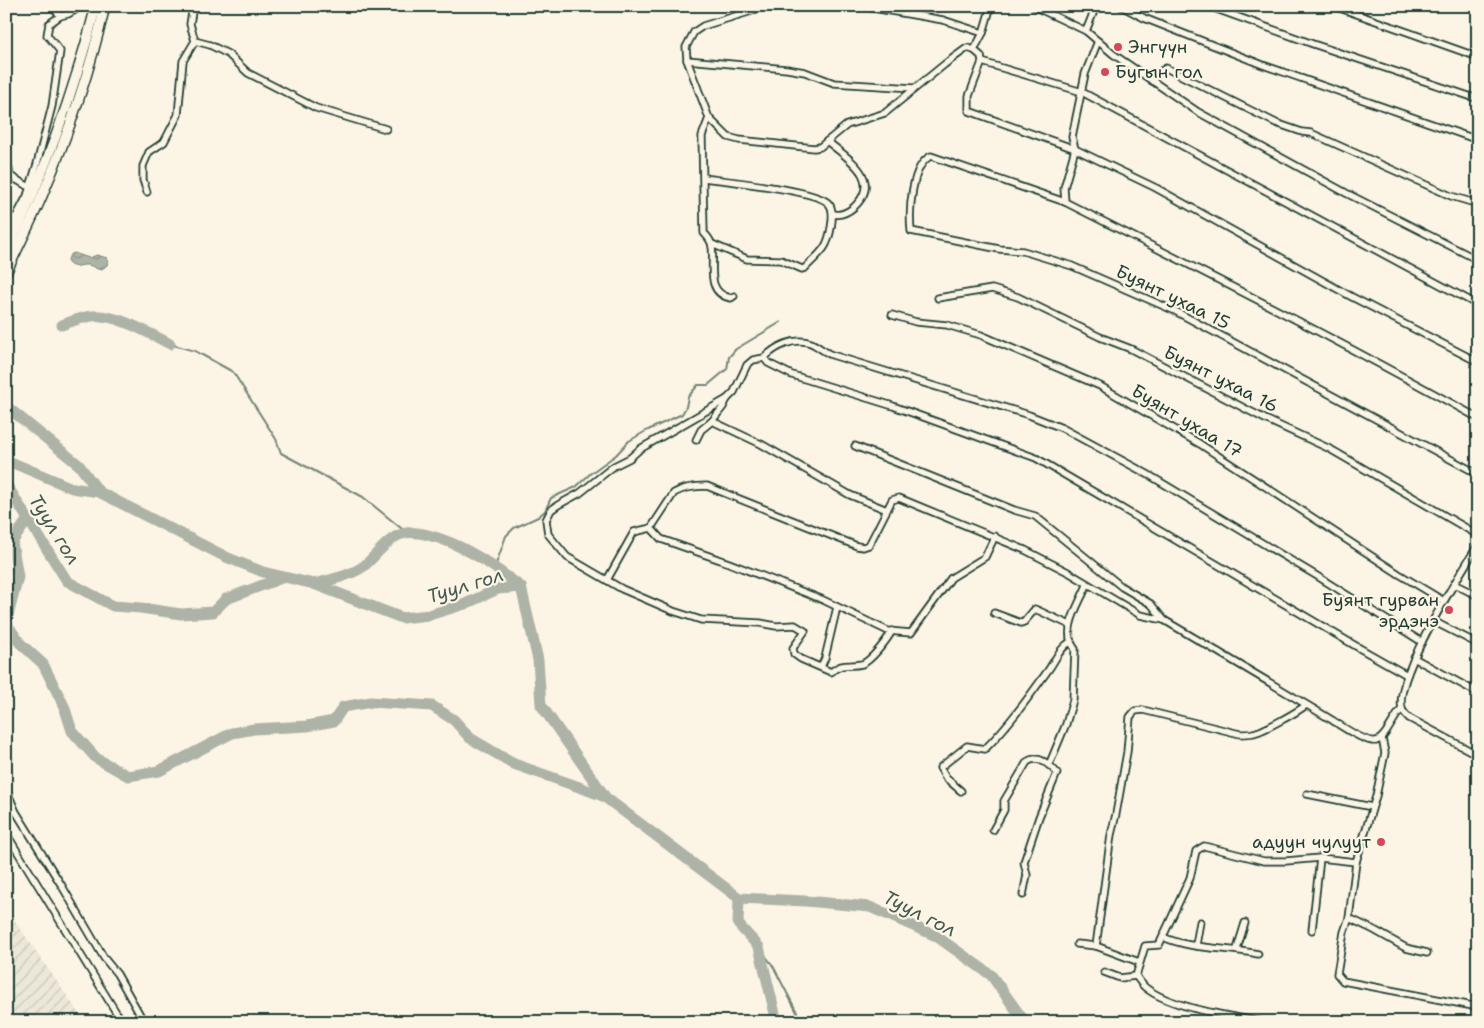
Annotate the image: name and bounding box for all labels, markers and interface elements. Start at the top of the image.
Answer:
place label: Энгүүн [1128,35,1187,59]
marker: Энгүүн [1112,41,1124,53]
place label: Бугын гол [1115,60,1203,84]
marker: Бугын гол [1099,66,1111,78]
street label: Буянт ухаа 15 [1112,259,1234,335]
street label: Буянт ухаа 16 [1160,340,1282,418]
street label: Буянт ухаа 17 [1127,379,1247,463]
water label: Туул гол [23,489,86,569]
water label: Туул гол [424,562,506,609]
place label: Буянт гурван эрдэнэ [1322,588,1439,633]
marker: Буянт гурван эрдэнэ [1443,604,1455,616]
place label: адуун чулуут [1252,830,1372,854]
marker: адуун чулуут [1375,836,1387,848]
water label: Туул гол [879,884,960,942]

